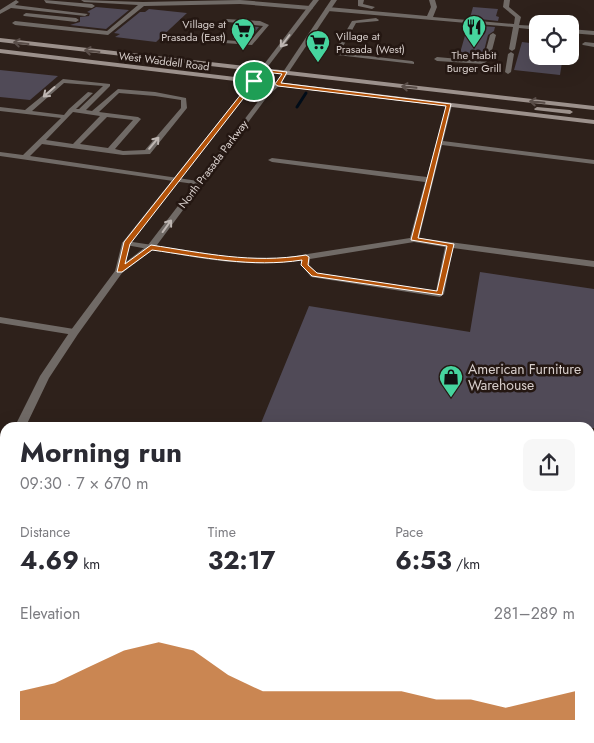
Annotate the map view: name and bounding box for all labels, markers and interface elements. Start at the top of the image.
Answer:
restaurant icon: The Habit Burger Grill [461,14,487,48]
map controls [529,15,579,65]
button: locate [529,15,579,65]
place label: Village at Prasada (East) [161,16,226,45]
supermarket icon: Village at Prasada (East) [230,17,256,51]
place label: Village at Prasada (West) [336,28,405,57]
supermarket icon: Village at Prasada (West) [305,29,331,63]
one-way arrow [279,34,290,47]
one-way arrow [13,38,29,48]
one-way arrow [85,46,101,56]
street label: West Waddell Road [118,47,210,75]
place label: The Habit Burger Grill [447,47,501,76]
pin [233,60,275,102]
icon: arrive [240,67,268,95]
one-way arrow [401,82,417,92]
one-way arrow [42,86,55,98]
one-way arrow [530,97,546,107]
street label: North Prasada Parkway [174,116,252,211]
one-way arrow [149,137,160,150]
one-way arrow [161,220,172,233]
place label: American Furniture Warehouse [468,359,581,395]
shop icon: American Furniture Warehouse [438,364,464,398]
text: Morning run [20,432,182,473]
button: share [523,439,575,491]
text: 09:30 · 7 × 670 m [20,472,148,495]
text: Distance [20,522,70,542]
text: Time [208,522,236,542]
text: Pace [395,522,423,542]
text: 4.69 [20,542,79,578]
text: 32:17 [208,542,275,578]
text: 6:53 [395,542,452,578]
text: km [79,554,100,574]
text: /km [452,554,480,574]
text: Elevation [20,602,80,625]
text: 281–289 m [494,602,575,625]

